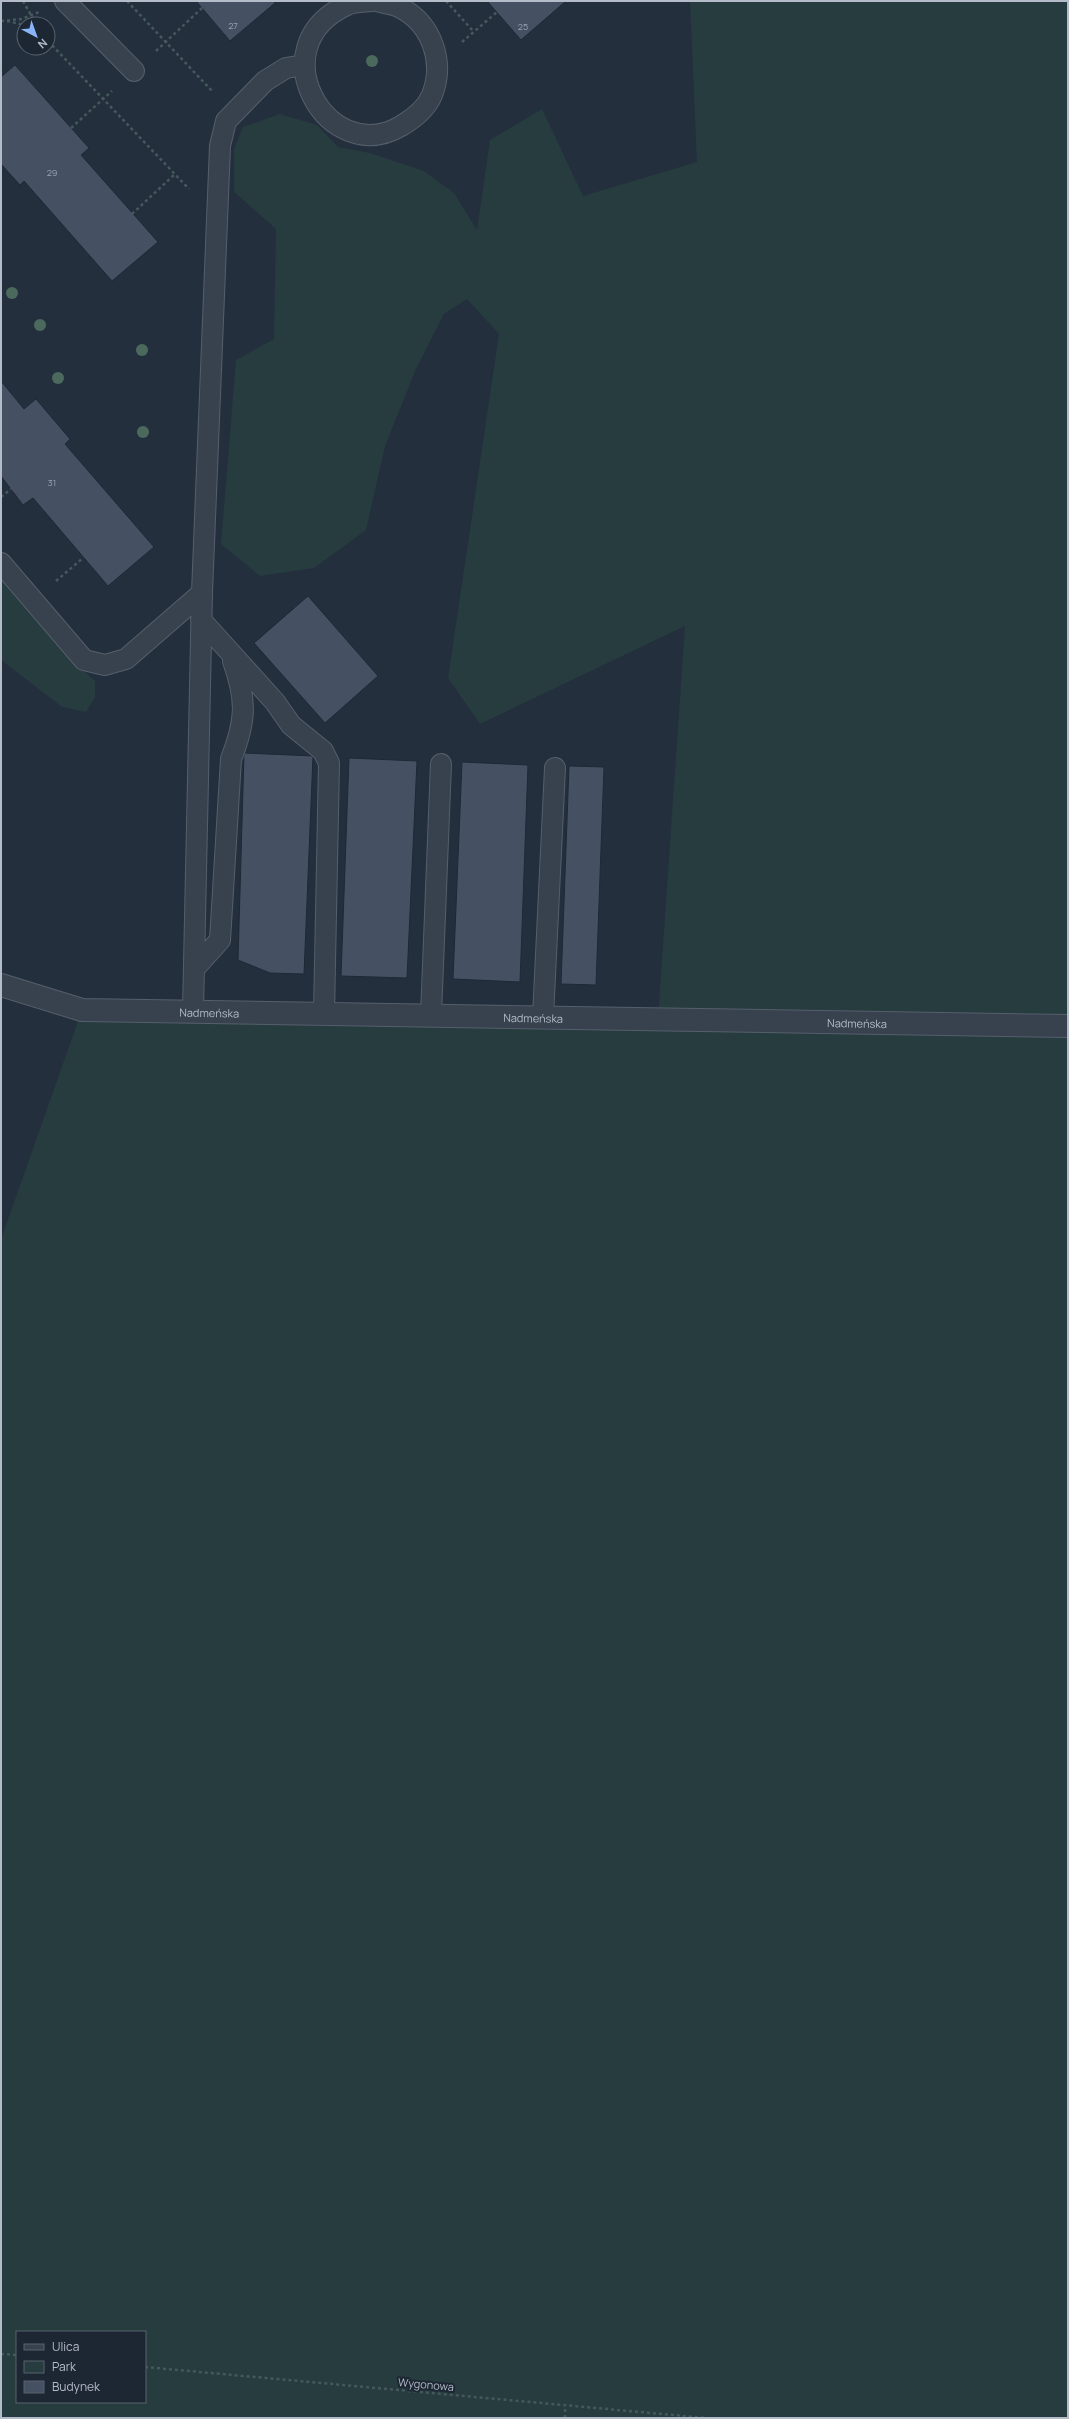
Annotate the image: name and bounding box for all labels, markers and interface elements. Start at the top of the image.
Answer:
north arrow [16,16,56,56]
house number: 27 [228,19,238,32]
house number: 25 [518,20,528,33]
text: N [35,36,51,52]
house number: 29 [47,166,57,179]
house number: 31 [48,476,56,489]
street label: Nadmeńska [179,1004,239,1020]
street label: Nadmeńska [503,1009,563,1025]
street label: Nadmeńska [827,1015,887,1031]
legend [16,2331,146,2403]
text: Ulica [52,2338,79,2355]
text: Park [52,2358,77,2375]
street label: Wygonowa [397,2374,455,2394]
text: Budynek [52,2378,101,2395]

